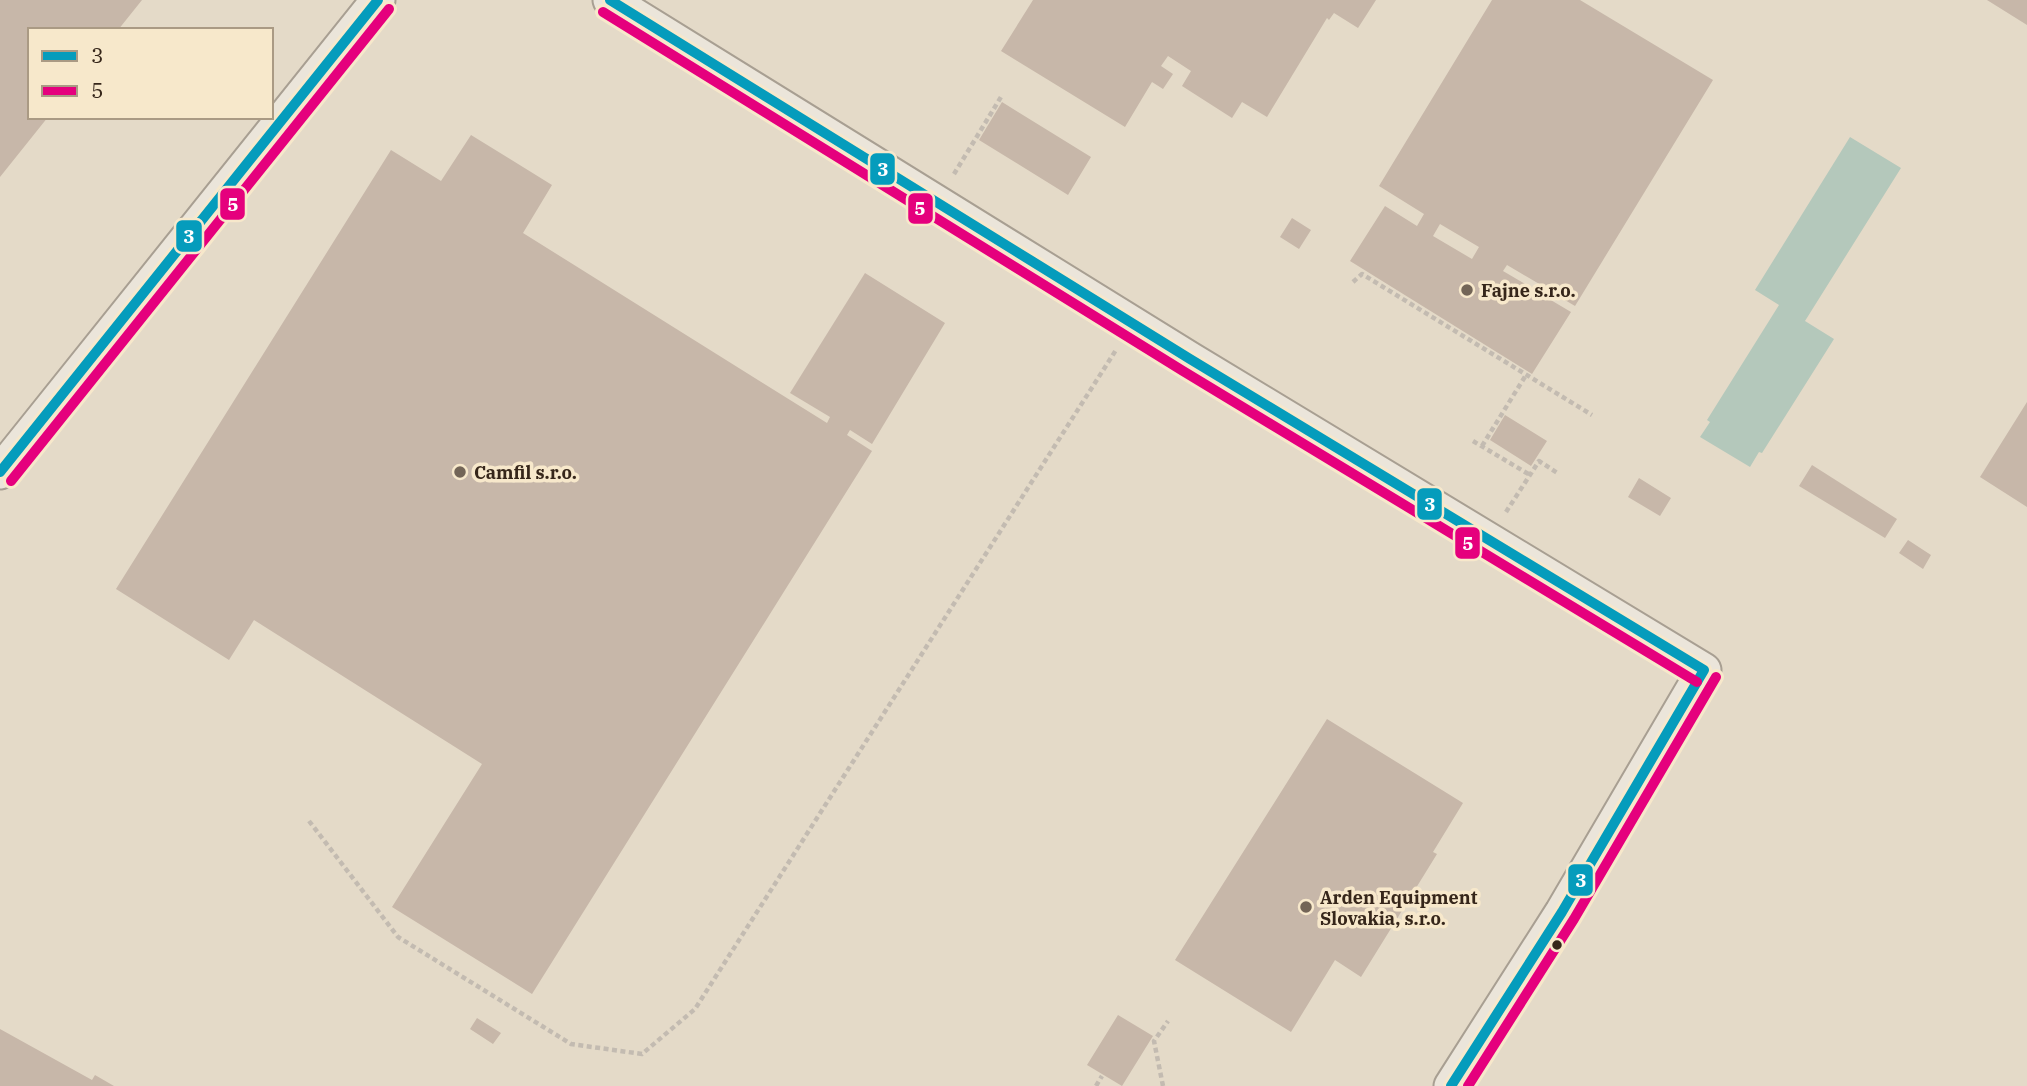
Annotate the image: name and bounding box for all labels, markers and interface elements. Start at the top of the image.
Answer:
legend [28,28,273,119]
text: 3 [91,41,104,69]
text: 5 [91,76,104,104]
line badge: 3 [869,152,896,186]
text: 3 [877,157,889,181]
line badge: 5 [219,187,246,221]
text: 5 [227,192,239,216]
line badge: 5 [907,192,934,225]
text: 5 [914,196,926,220]
line badge: 3 [175,219,203,253]
text: 3 [183,224,195,248]
place label: Fajne s.r.o. [1481,279,1576,302]
marker: Fajne s.r.o. [1459,282,1475,298]
place label: Camfil s.r.o. [474,461,577,484]
marker: Camfil s.r.o. [452,464,468,480]
line badge: 3 [1416,487,1443,521]
text: 3 [1424,492,1436,516]
line badge: 5 [1454,526,1481,560]
text: 5 [1462,531,1474,555]
line badge: 3 [1567,863,1594,897]
text: 3 [1575,868,1587,892]
place label: Arden Equipment Slovakia, s.r.o. [1320,886,1478,930]
marker: Arden Equipment Slovakia, s.r.o. [1298,899,1314,915]
unlabelled marker [1550,938,1564,952]

